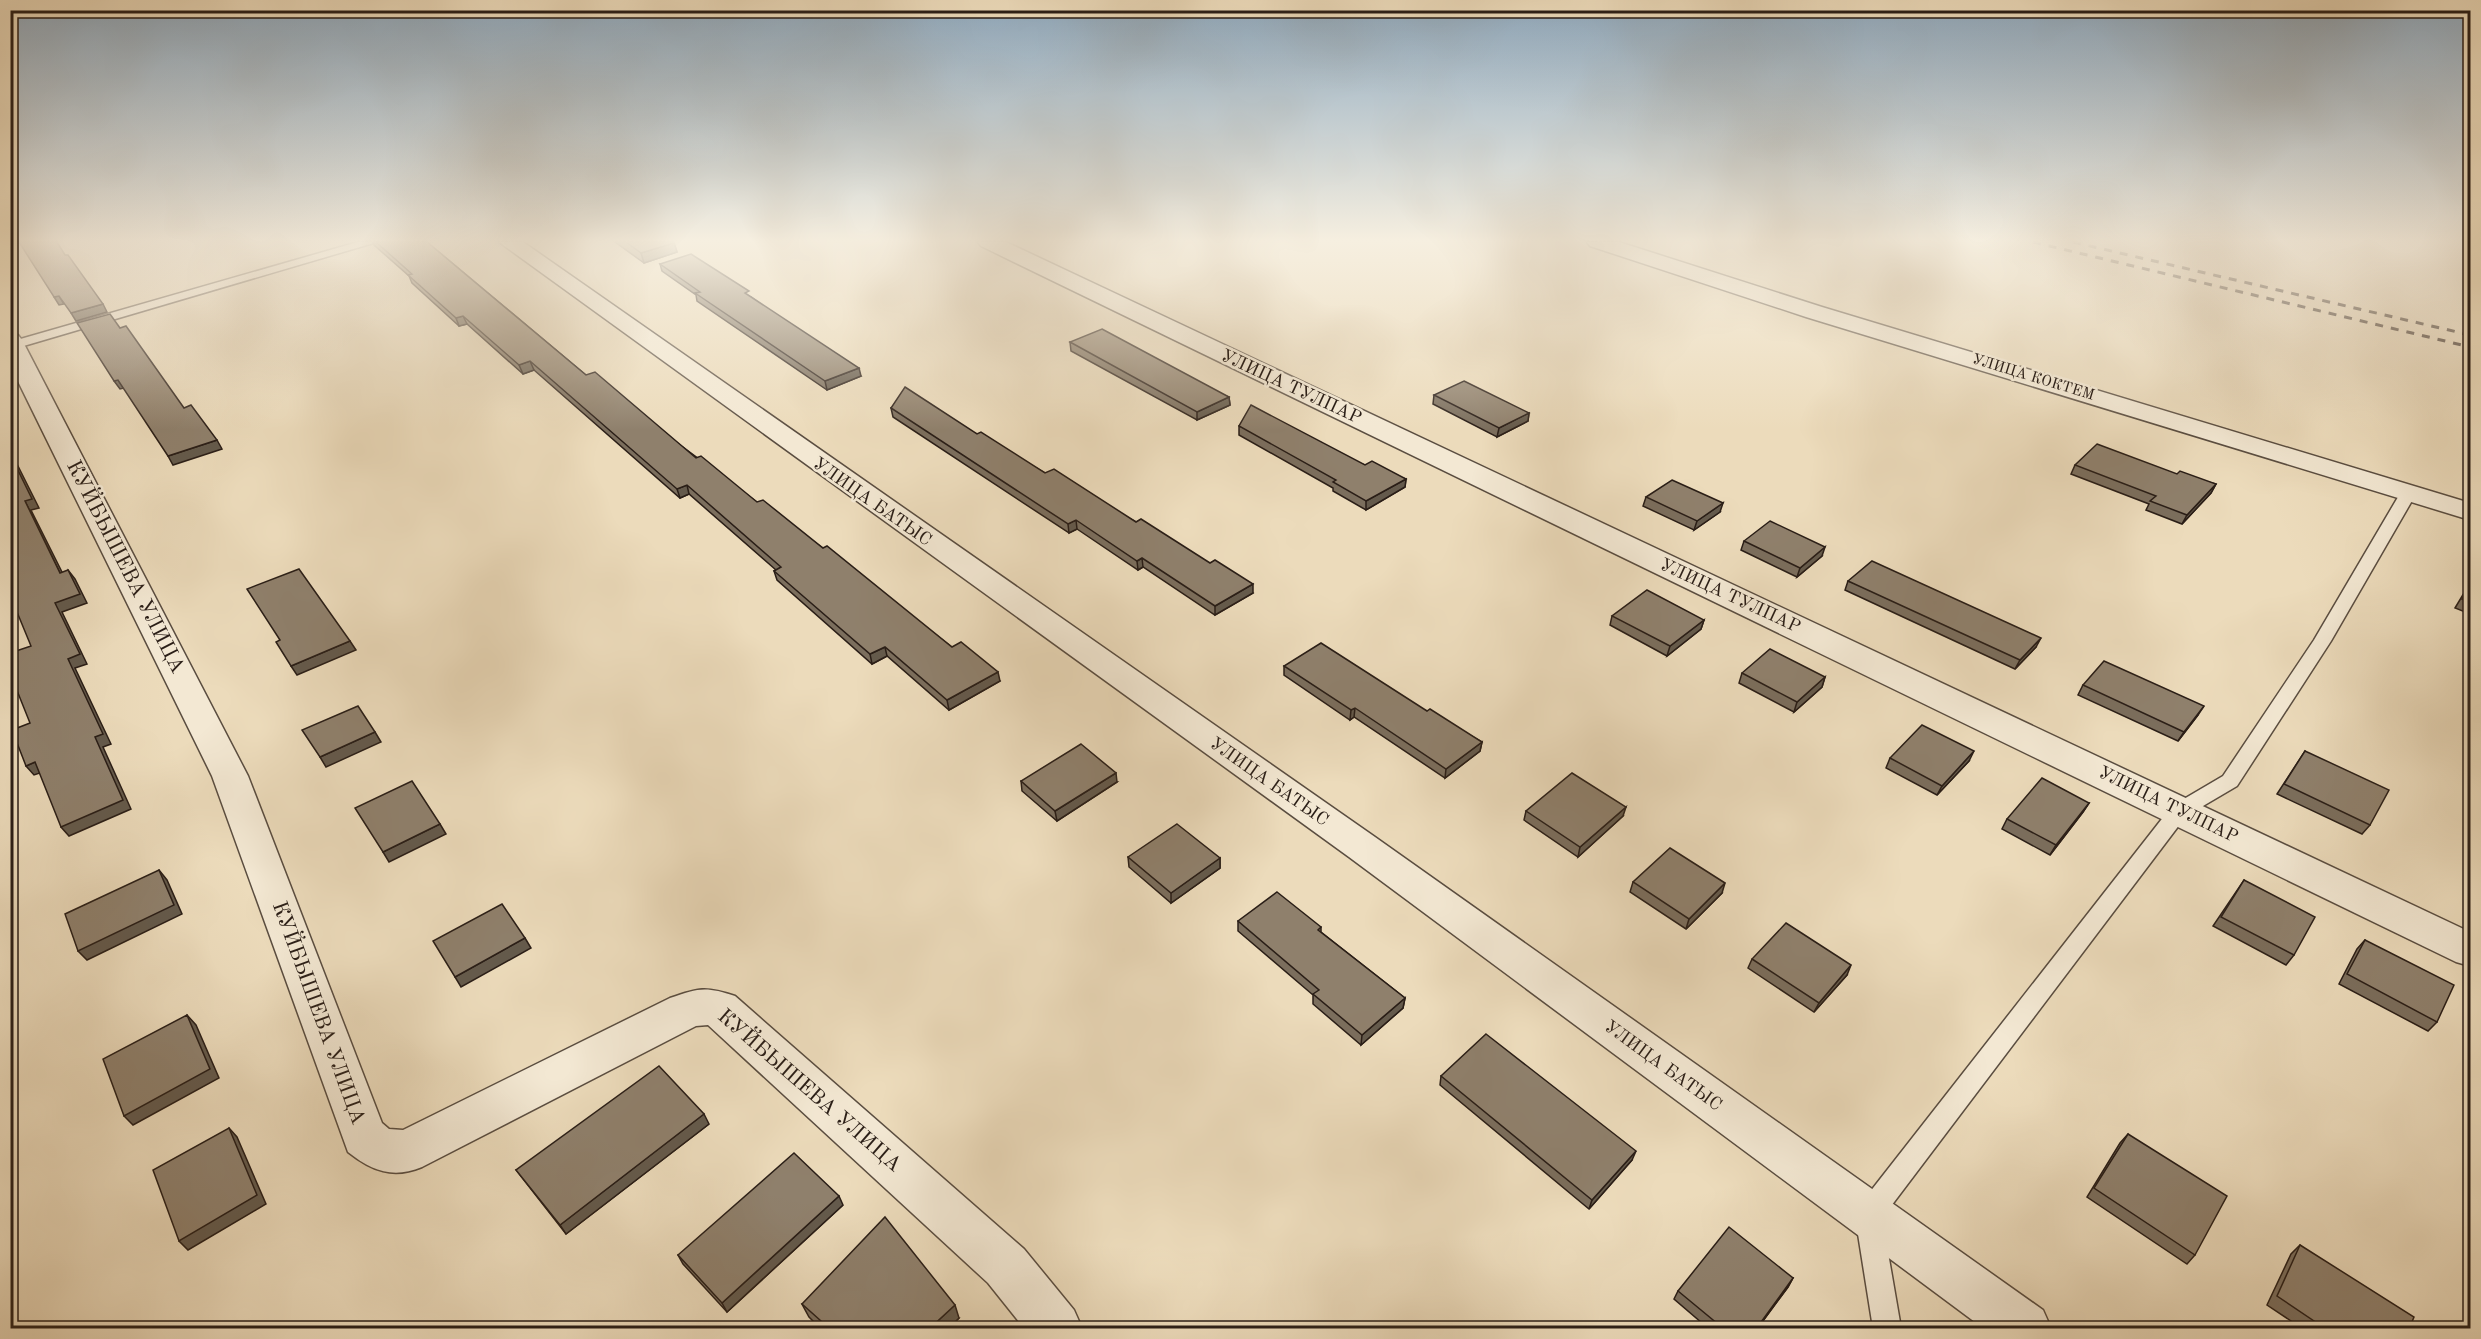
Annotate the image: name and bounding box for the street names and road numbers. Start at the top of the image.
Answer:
street label: УЛИЦА ТУЛПАР [1218,347,1364,427]
street label: УЛИЦА КОКТЕМ [1970,352,2096,404]
street label: УЛИЦА БАТЫС [809,454,935,550]
street label: КУЙБЫШЕВА УЛИЦА [62,455,192,677]
street label: УЛИЦА ТУЛПАР [1657,556,1803,636]
street label: УЛИЦА БАТЫС [1206,734,1332,830]
street label: УЛИЦА ТУЛПАР [2095,763,2241,847]
street label: КУЙБЫШЕВА УЛИЦА [268,897,373,1127]
street label: КУЙБЫШЕВА УЛИЦА [713,1002,908,1176]
street label: УЛИЦА БАТЫС [1601,1017,1725,1115]

